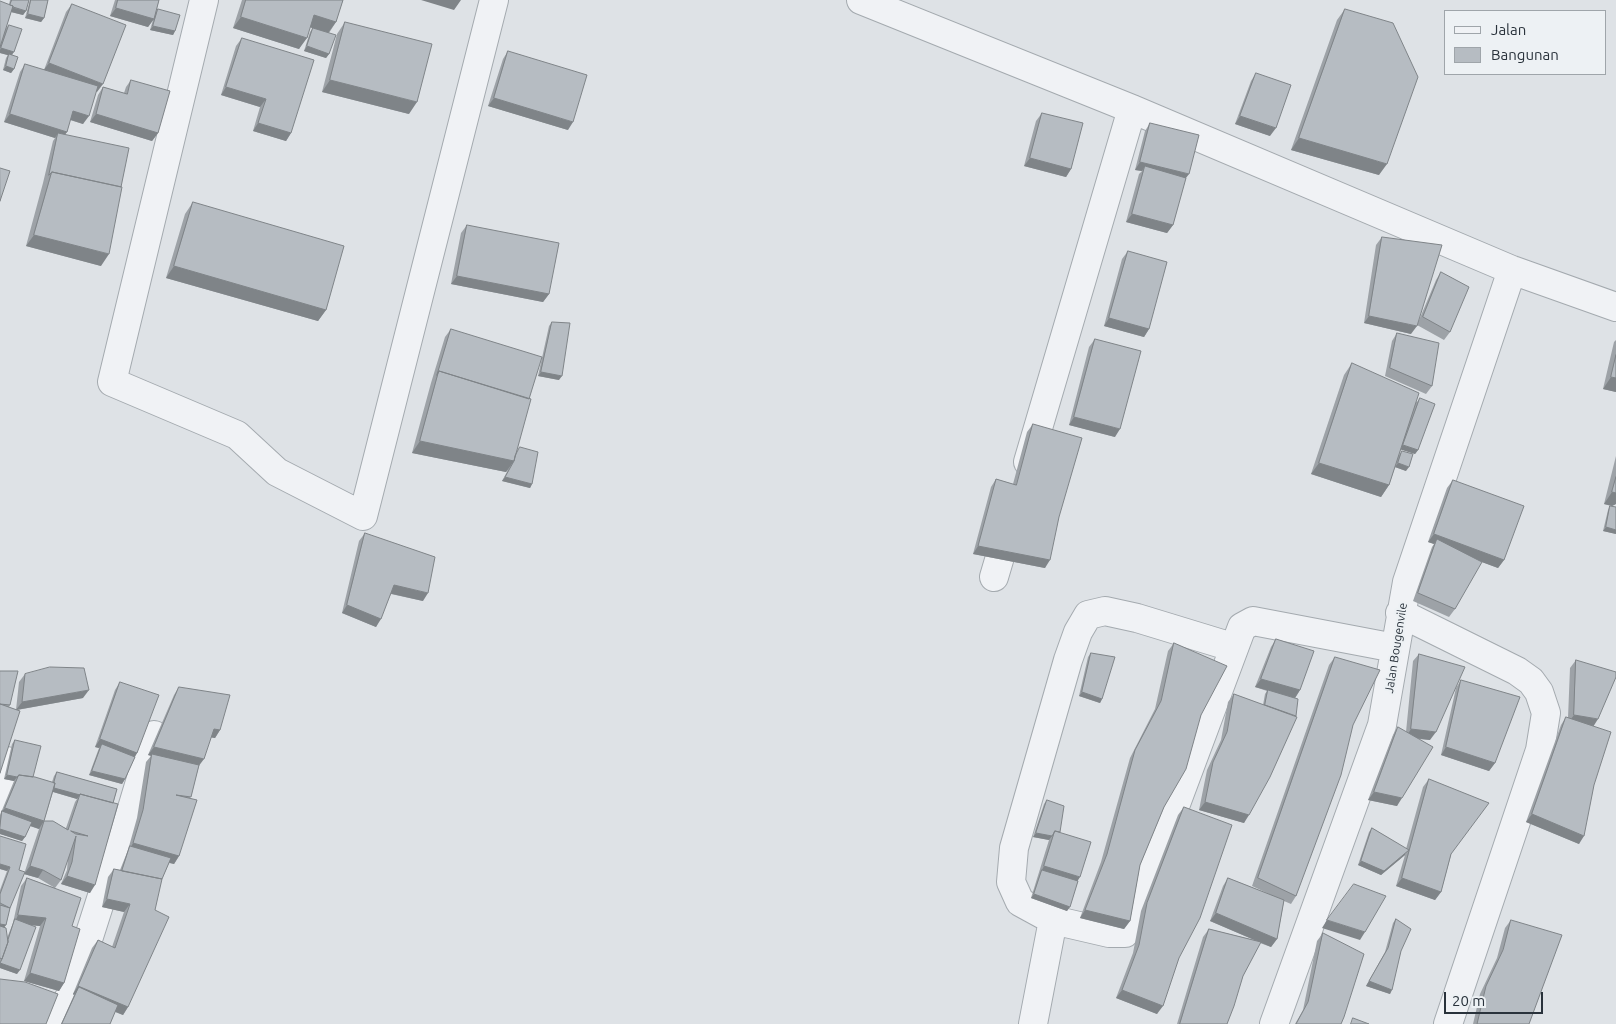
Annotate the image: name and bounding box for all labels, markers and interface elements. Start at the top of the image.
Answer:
legend [1444,10,1606,75]
text: Jalan [1491,21,1526,38]
text: Bangunan [1491,46,1559,63]
street label: Jalan Bougenvile [1382,602,1410,694]
scale bar [1446,982,1545,1014]
text: 20 m [1452,992,1485,1009]

